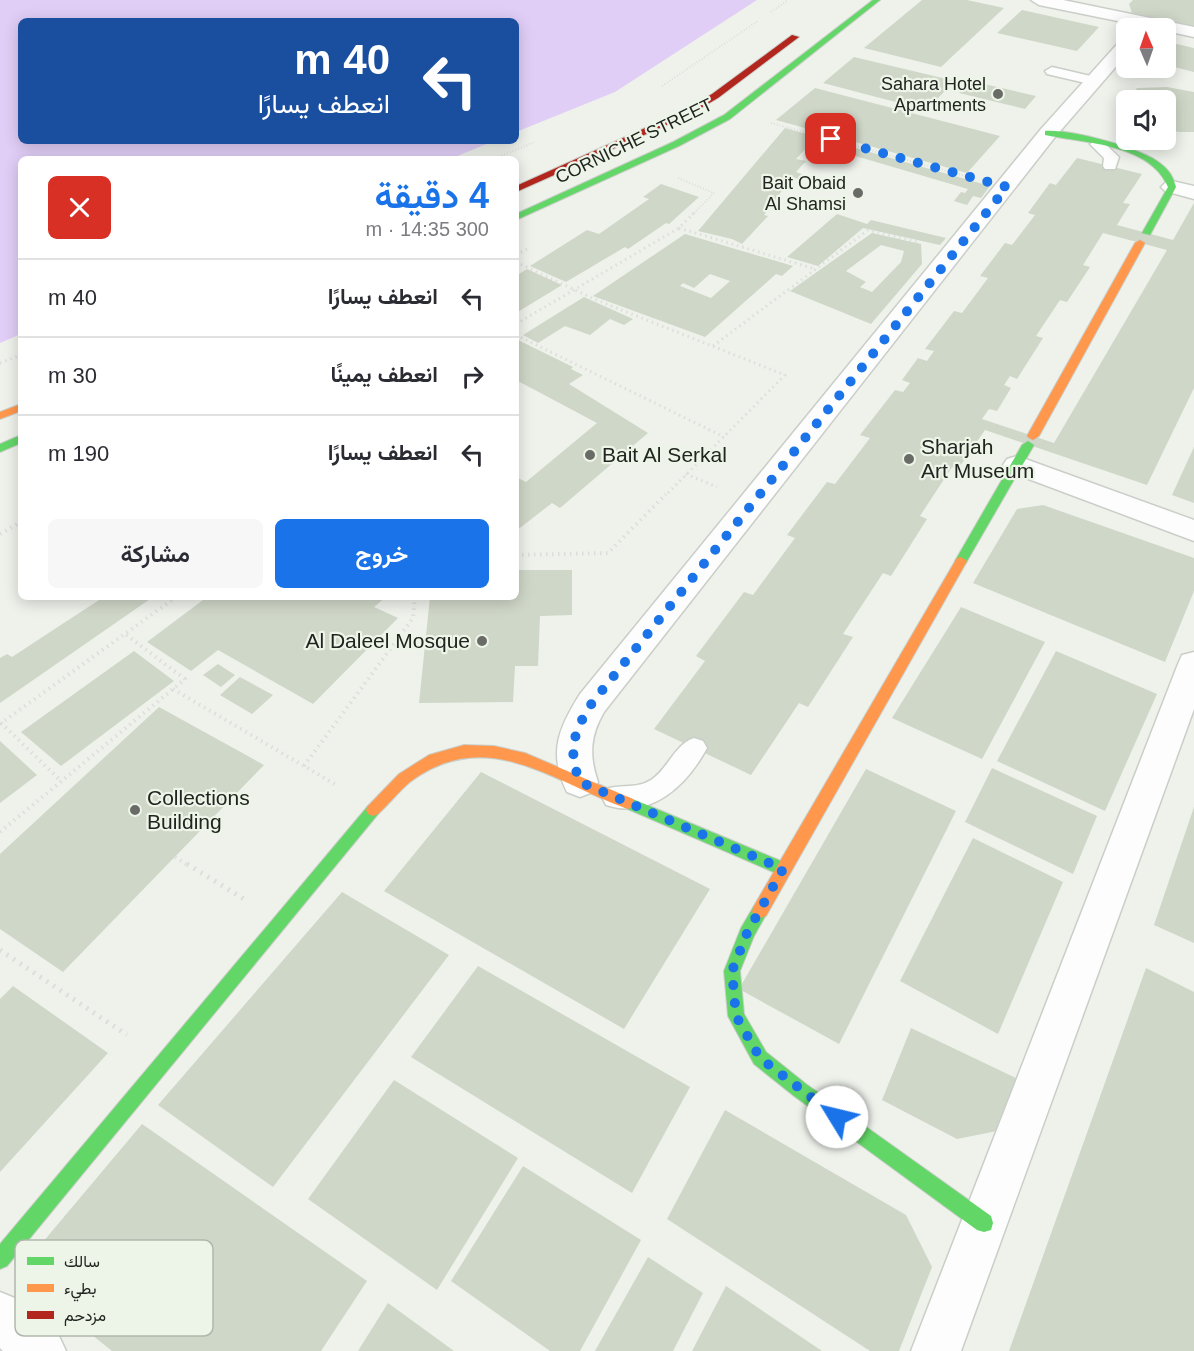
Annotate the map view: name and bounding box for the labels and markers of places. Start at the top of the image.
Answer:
place label: Sahara Hotel Apartments [881,74,986,115]
marker: Sahara Hotel Apartments [991,87,1005,101]
pin [805,113,856,164]
place label: Bait Obaid Al Shamsi [762,173,846,214]
marker: Bait Obaid Al Shamsi [851,186,865,200]
place label: Sharjah Art Museum [921,435,1034,482]
place label: Bait Al Serkal [602,443,727,466]
marker: Bait Al Serkal [583,448,597,462]
marker: Sharjah Art Museum [902,452,916,466]
place label: Al Daleel Mosque [305,629,470,652]
marker: Al Daleel Mosque [475,634,489,648]
place label: Collections Building [147,786,250,833]
marker: Collections Building [128,803,142,817]

